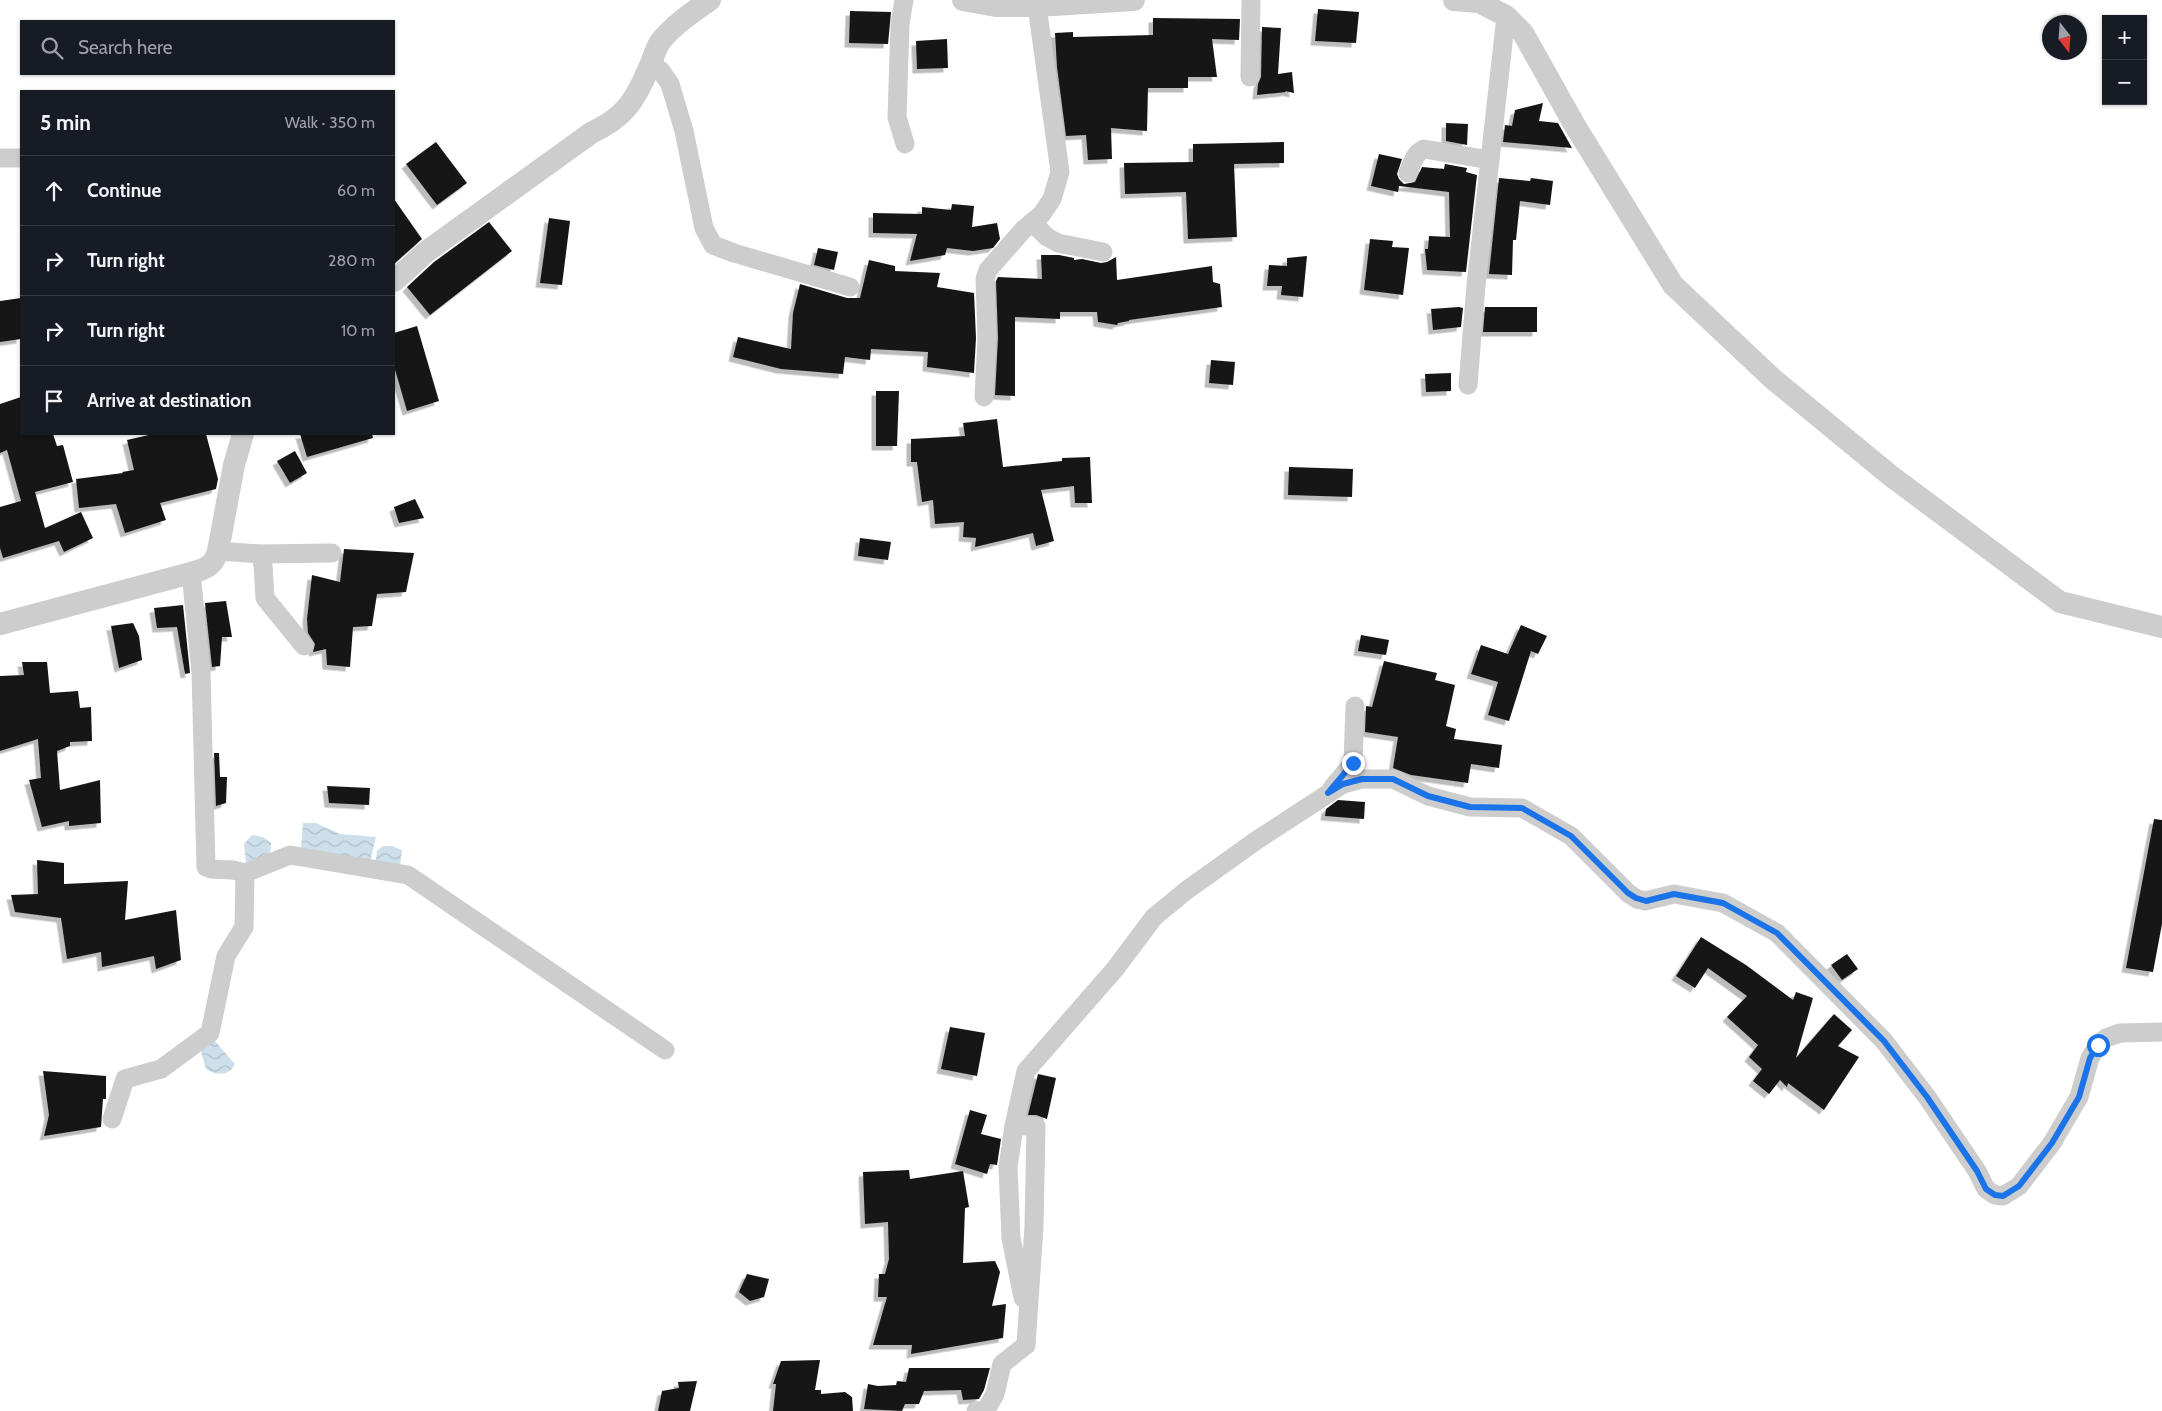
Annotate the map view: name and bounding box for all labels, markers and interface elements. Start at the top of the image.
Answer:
north arrow [2042,15,2087,60]
map controls [2102,15,2147,105]
button: + [2102,15,2147,60]
search box [20,20,395,75]
icon: search [38,34,66,62]
text: Search here [78,36,172,59]
button: − [2102,60,2147,105]
text: 5 min [40,110,91,135]
text: Walk · 350 m [285,113,375,132]
icon: ahead [40,177,68,205]
text: Continue [87,179,161,202]
text: 60 m [337,181,375,200]
icon: right [40,247,68,275]
text: Turn right [87,249,165,272]
text: 280 m [328,251,375,270]
icon: right [40,317,68,345]
text: Turn right [87,319,165,342]
text: 10 m [341,321,375,340]
icon: arrive [40,387,68,415]
text: Arrive at destination [87,389,251,412]
route end [1342,752,1365,775]
route start [2087,1034,2110,1057]

